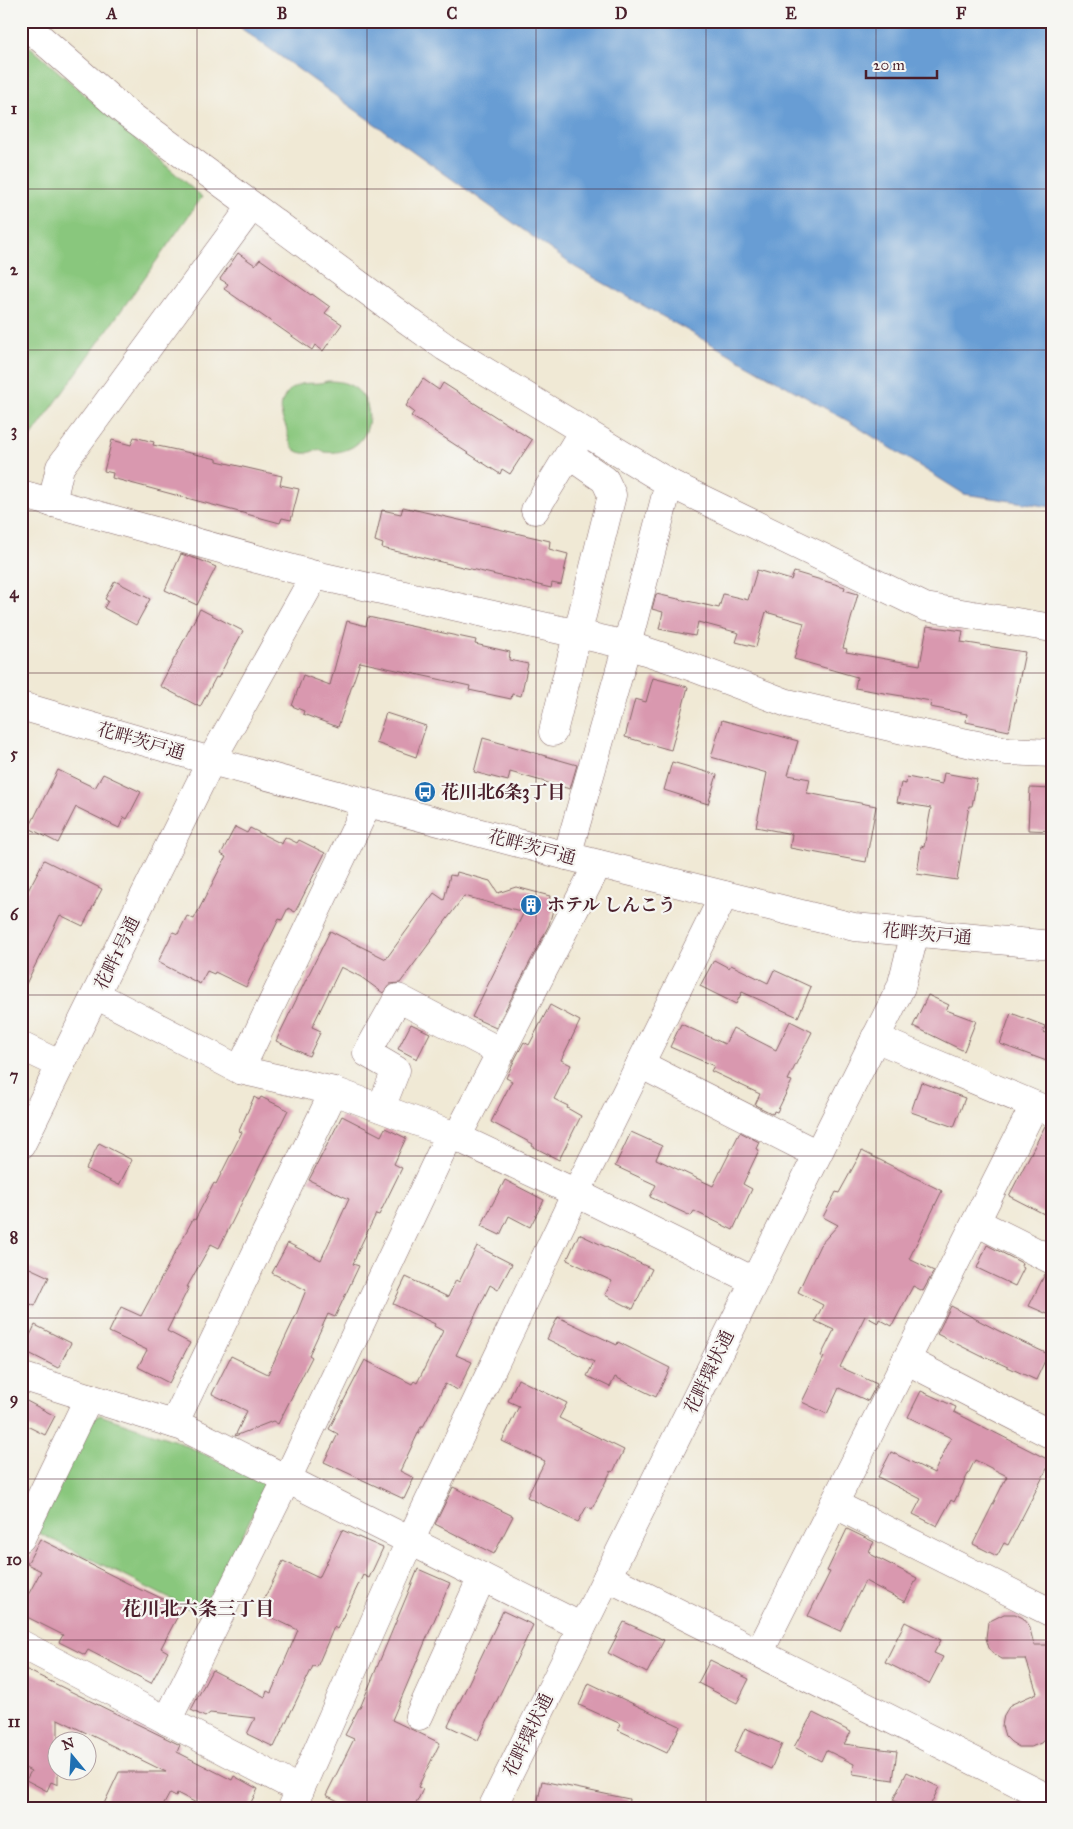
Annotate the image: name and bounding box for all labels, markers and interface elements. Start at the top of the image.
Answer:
text: A [106,4,118,23]
text: B [277,4,287,23]
text: C [447,4,458,23]
text: D [615,4,628,23]
text: E [785,4,797,23]
text: F [956,4,967,23]
scale bar [866,48,937,80]
text: 20 m [873,56,905,74]
text: 1 [11,99,18,118]
text: 2 [10,260,19,279]
text: 3 [11,421,17,441]
text: 4 [10,583,20,603]
street label: 花畔茨戸通 [95,718,187,764]
text: 5 [10,744,18,763]
bus stop icon: 花川北6条3丁目 [413,780,437,804]
place label: 花川北6条3丁目 [441,781,565,804]
street label: 花畔茨戸通 [486,825,578,869]
building icon: ホテル しんこう [519,893,543,917]
place label: ホテル しんこう [547,894,676,916]
text: 6 [10,905,19,924]
street label: 花畔1号通 [90,913,144,993]
street label: 花畔茨戸通 [881,919,973,949]
text: 7 [10,1066,19,1085]
text: 8 [10,1228,18,1247]
street label: 花畔環状通 [679,1327,739,1417]
text: 9 [10,1389,18,1409]
text: 10 [6,1550,22,1569]
district label: 花川北六条三丁目 [122,1597,274,1620]
street label: 花畔環状通 [498,1690,558,1780]
text: 11 [8,1712,21,1731]
north arrow [48,1732,98,1782]
text: N [60,1734,77,1754]

